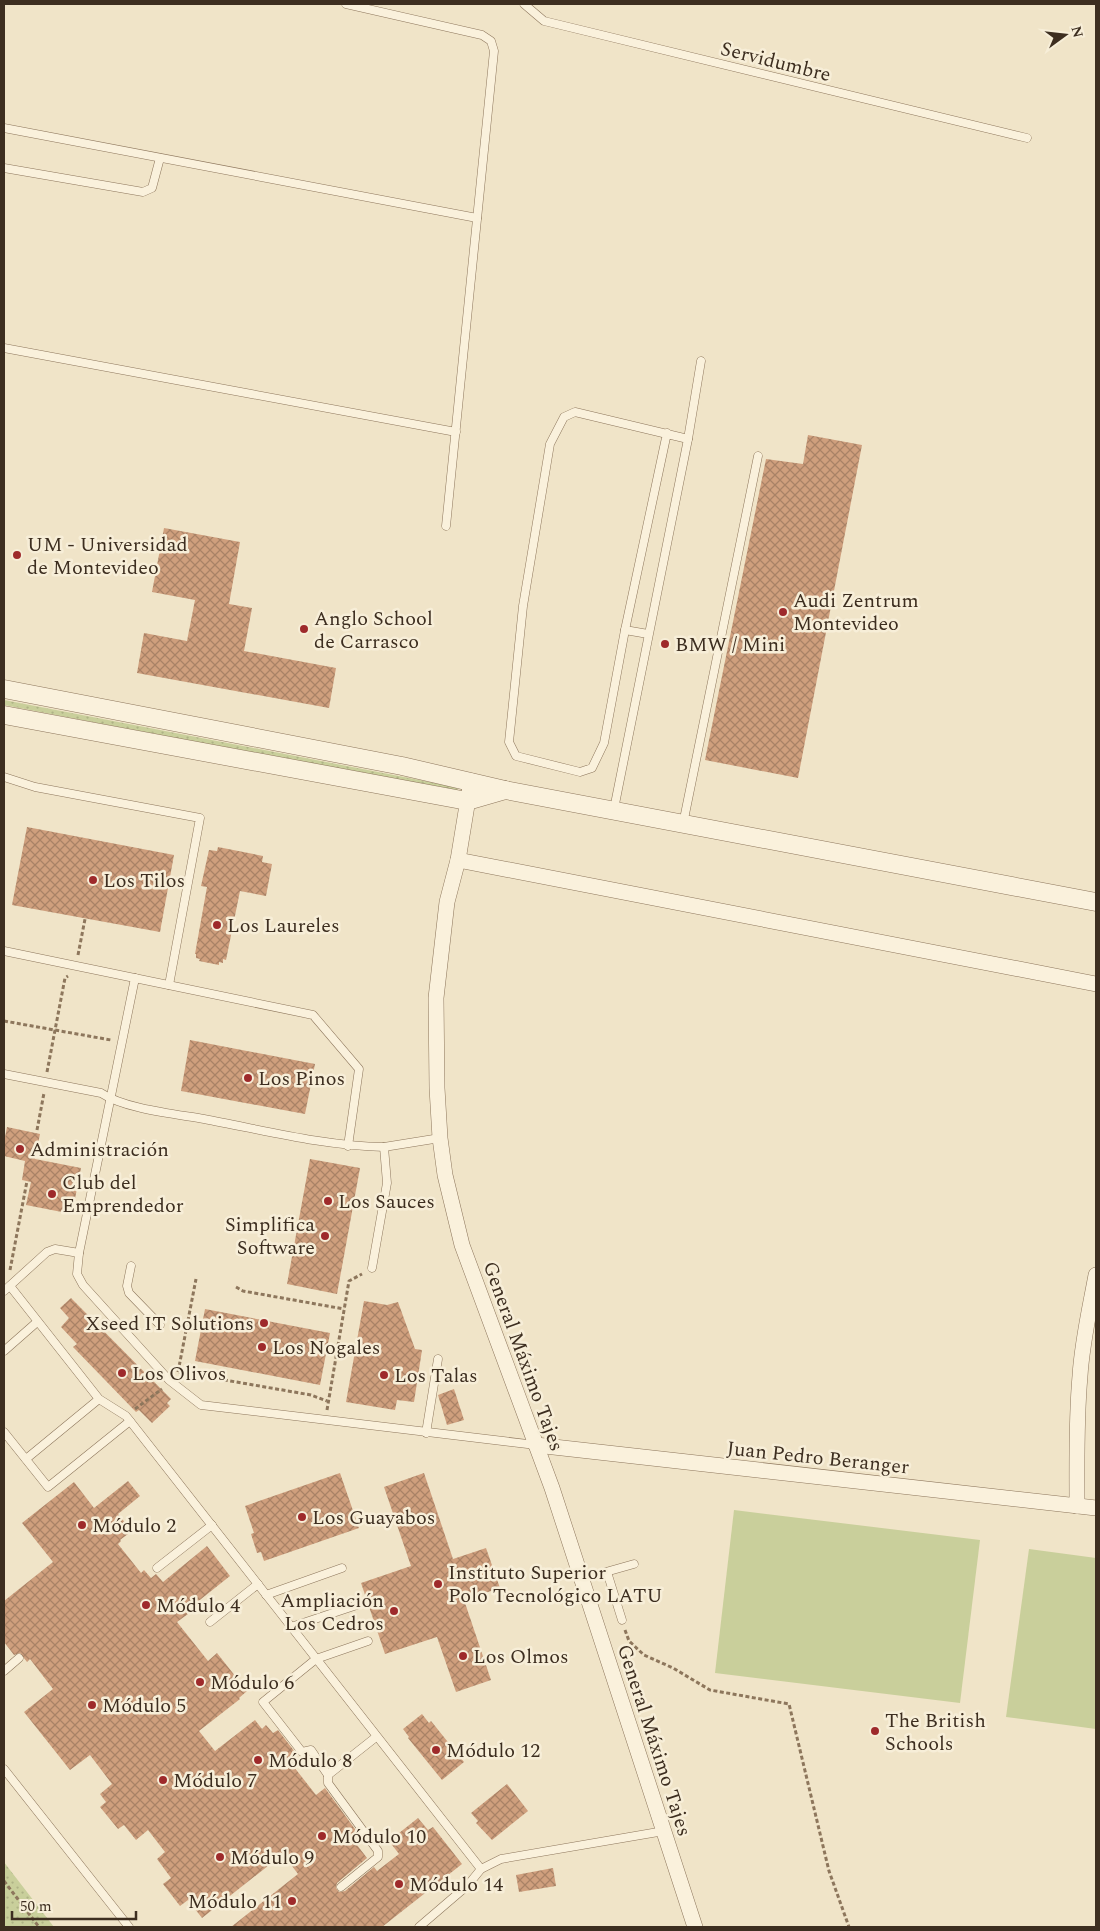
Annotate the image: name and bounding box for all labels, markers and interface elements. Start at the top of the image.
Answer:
north arrow [1040,10,1090,60]
text: N [1065,24,1089,40]
street label: Servidumbre [717,34,834,90]
place label: UM - Universidad de Montevideo [27,530,188,583]
marker: UM - Universidad de Montevideo [11,549,23,561]
place label: Audi Zentrum Montevideo [793,586,919,639]
place label: Anglo School de Carrasco [314,604,433,657]
marker: Audi Zentrum Montevideo [777,606,789,618]
marker: Anglo School de Carrasco [298,623,310,635]
place label: BMW / Mini [675,630,785,660]
marker: BMW / Mini [659,638,671,650]
place label: Los Tilos [103,866,185,896]
marker: Los Tilos [87,874,99,886]
place label: Los Laureles [227,911,340,941]
marker: Los Laureles [211,919,223,931]
place label: Los Pinos [258,1064,345,1094]
marker: Los Pinos [242,1072,254,1084]
place label: Administración [30,1135,169,1165]
marker: Administración [14,1143,26,1155]
place label: Club del Emprendedor [62,1168,184,1221]
place label: Los Sauces [338,1187,435,1217]
marker: Club del Emprendedor [46,1188,58,1200]
marker: Los Sauces [322,1195,334,1207]
place label: Simplifica Software [225,1210,315,1263]
marker: Simplifica Software [319,1230,331,1242]
street label: General Máximo Tajes [475,1257,571,1456]
place label: Xseed IT Solutions [86,1309,254,1339]
marker: Xseed IT Solutions [258,1317,270,1329]
place label: Los Nogales [272,1333,380,1363]
marker: Los Nogales [256,1341,268,1353]
place label: Los Olivos [132,1359,226,1389]
place label: Los Talas [394,1361,478,1391]
marker: Los Olivos [116,1367,128,1379]
marker: Los Talas [378,1369,390,1381]
street label: Juan Pedro Beranger [725,1434,911,1482]
place label: Los Guayabos [312,1503,435,1533]
place label: Módulo 2 [92,1511,176,1541]
marker: Los Guayabos [296,1511,308,1523]
marker: Módulo 2 [76,1519,88,1531]
place label: Instituto Superior Polo Tecnológico LATU [448,1558,663,1611]
marker: Instituto Superior Polo Tecnológico LATU [432,1578,444,1590]
place label: Ampliación Los Cedros [280,1586,384,1639]
place label: Módulo 4 [156,1591,240,1621]
marker: Módulo 4 [140,1599,152,1611]
marker: Ampliación Los Cedros [388,1605,400,1617]
street label: General Máximo Tajes [609,1640,699,1840]
place label: Los Olmos [473,1642,569,1672]
marker: Los Olmos [457,1650,469,1662]
place label: Módulo 6 [210,1668,294,1698]
marker: Módulo 6 [194,1676,206,1688]
place label: Módulo 5 [102,1691,186,1721]
marker: Módulo 5 [86,1699,98,1711]
place label: The British Schools [885,1706,986,1759]
marker: The British Schools [869,1725,881,1737]
place label: Módulo 12 [446,1736,540,1766]
marker: Módulo 12 [430,1744,442,1756]
place label: Módulo 8 [268,1746,352,1776]
marker: Módulo 8 [252,1754,264,1766]
place label: Módulo 7 [173,1766,257,1796]
marker: Módulo 7 [157,1774,169,1786]
place label: Módulo 10 [332,1822,426,1852]
marker: Módulo 10 [316,1830,328,1842]
place label: Módulo 9 [230,1843,314,1873]
marker: Módulo 9 [214,1851,226,1863]
place label: Módulo 14 [409,1870,503,1900]
marker: Módulo 14 [393,1878,405,1890]
place label: Módulo 11 [188,1887,282,1917]
scale bar [12,1888,136,1920]
text: 50 m [20,1895,52,1918]
marker: Módulo 11 [286,1895,298,1907]

